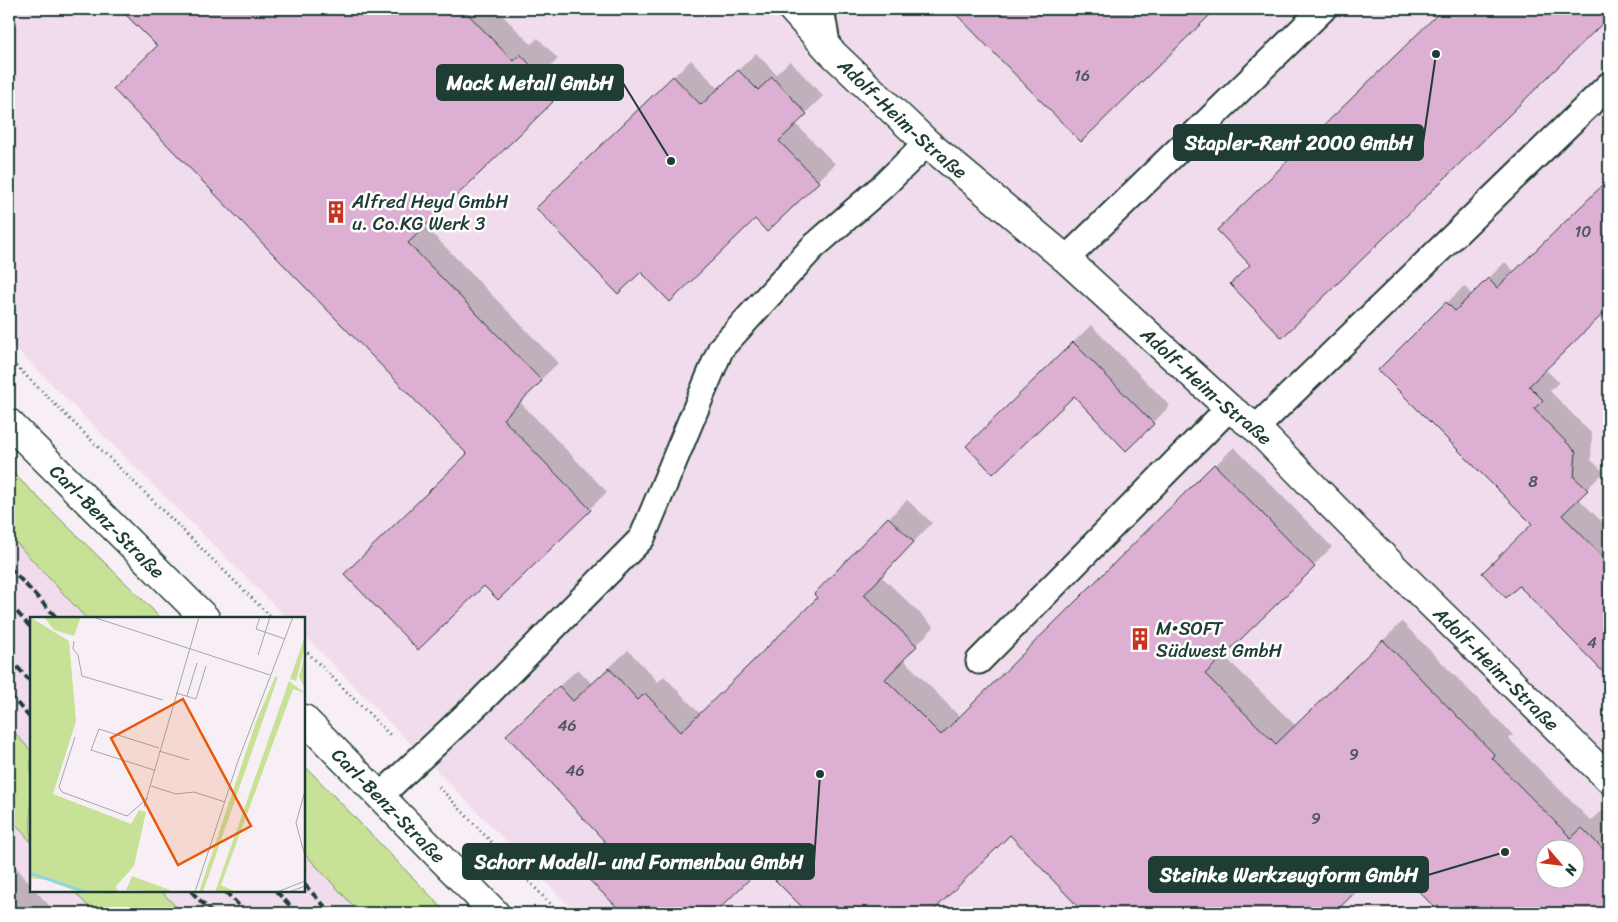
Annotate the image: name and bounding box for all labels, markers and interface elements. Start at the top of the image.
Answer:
street label: Adolf-Heim-Straße [829,50,975,188]
house number: 16 [1074,61,1090,90]
callout: Mack Metall GmbH [437,65,623,100]
text: Mack Metall GmbH [445,66,614,101]
callout: Stapler-Rent 2000 GmbH [1174,125,1423,160]
text: Stapler-Rent 2000 GmbH [1184,126,1414,161]
place label: Alfred Heyd GmbH u. Co.KG Werk 3 [351,185,509,240]
building icon: Alfred Heyd GmbH u. Co.KG Werk 3 [323,199,349,225]
house number: 10 [1575,217,1591,246]
street label: Adolf-Heim-Straße [1132,318,1281,453]
street label: Carl-Benz-Straße [42,456,173,587]
house number: 8 [1528,467,1538,496]
street label: Adolf-Heim-Straße [1424,598,1568,739]
place label: M•SOFT Südwest GmbH [1156,612,1283,667]
inset map [30,617,305,892]
building icon: M•SOFT Südwest GmbH [1127,626,1153,652]
house number: 4 [1587,628,1597,657]
house number: 46 [557,711,577,740]
street label: Carl-Benz-Straße [323,740,454,872]
house number: 9 [1349,740,1359,769]
house number: 46 [565,756,585,785]
house number: 9 [1311,804,1321,833]
north arrow [1536,840,1586,890]
callout: Schorr Modell- und Formenbau GmbH [463,844,814,879]
text: Schorr Modell- und Formenbau GmbH [473,845,804,880]
callout: Steinke Werkzeugform GmbH [1149,857,1428,892]
text: Steinke Werkzeugform GmbH [1159,858,1419,893]
text: N [1558,859,1585,880]

